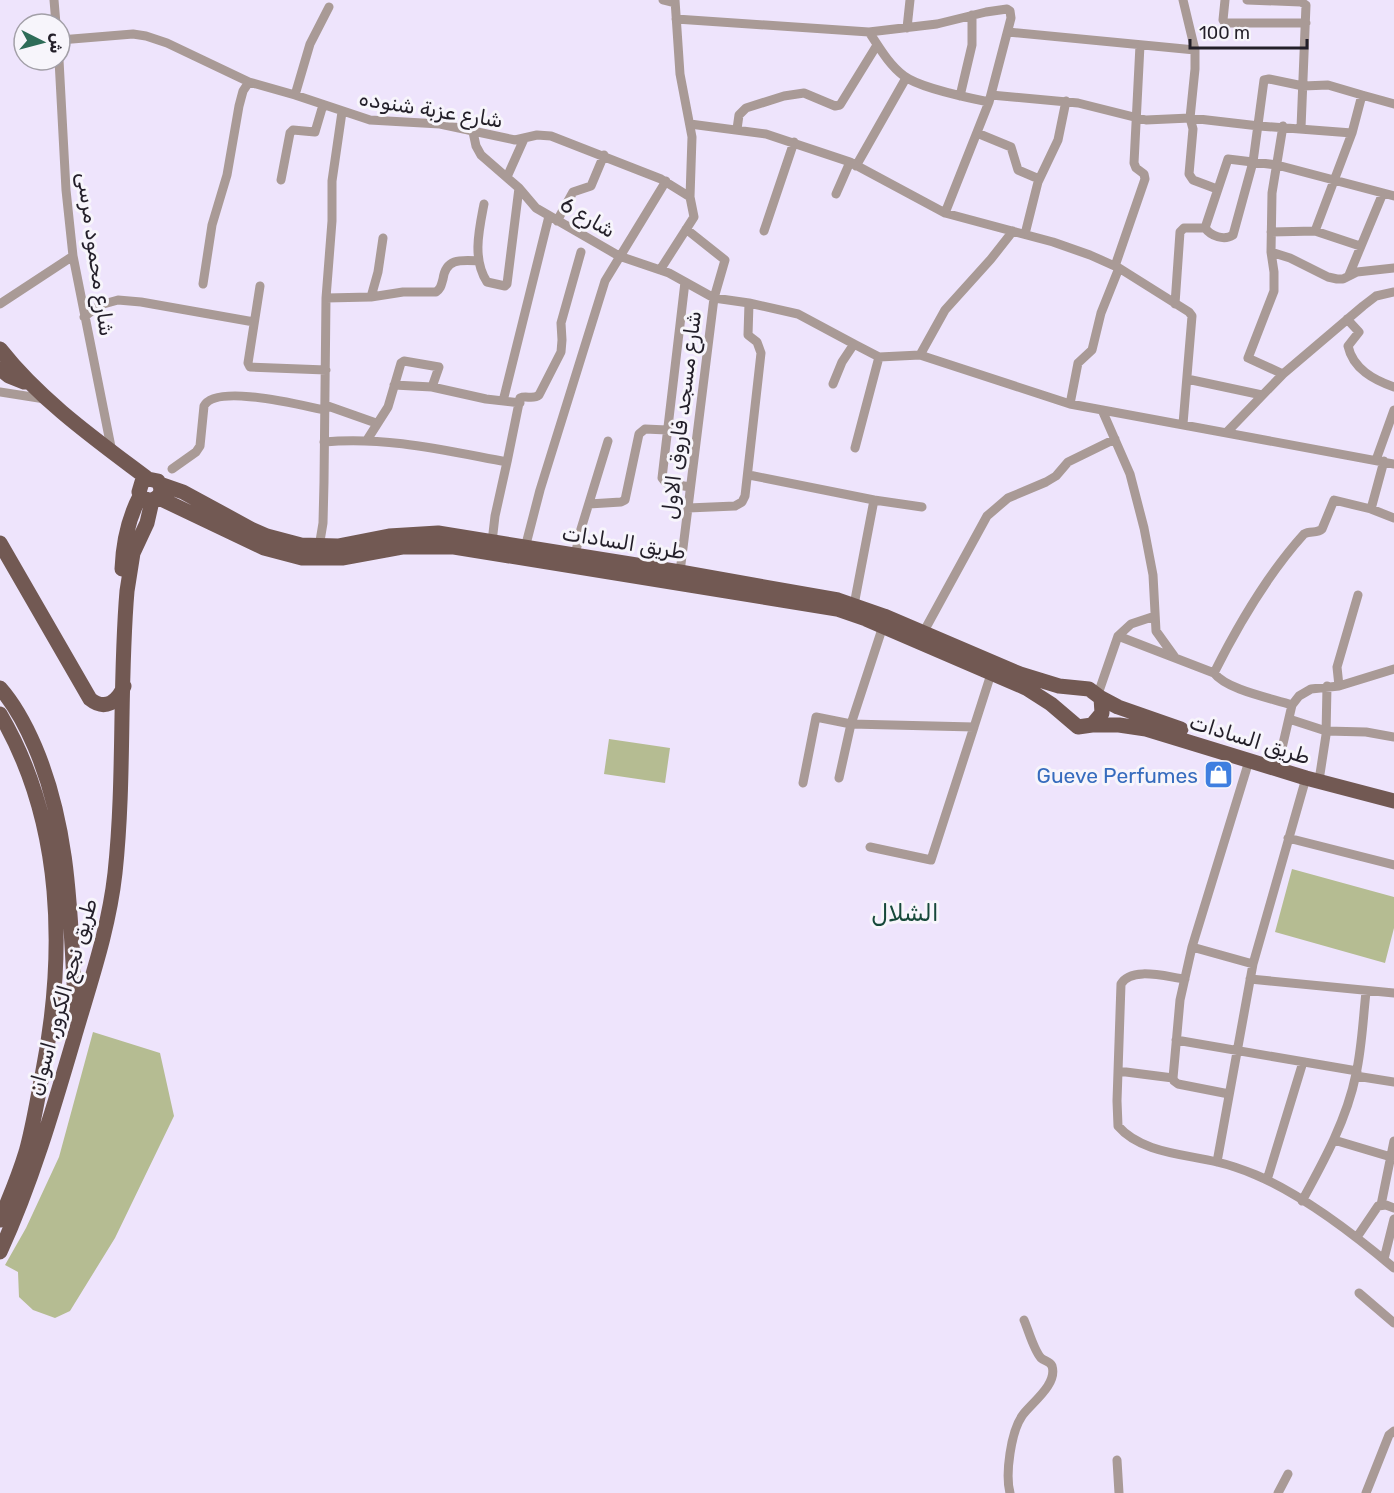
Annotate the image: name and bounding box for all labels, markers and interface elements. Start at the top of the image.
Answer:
north arrow [12,12,72,72]
scale bar [1190,12,1307,50]
text: 100 m [1199,22,1250,44]
text: ش [46,32,67,55]
street label: شارع عزبة شنوده [357,85,505,135]
street label: شارع محمود مرسى [70,170,120,338]
street label: شارع 6 [555,191,620,244]
street label: شارع مسجد فاروق الاول [656,309,708,521]
street label: طريق السادات [560,520,688,564]
street label: طريق السادات [1187,709,1313,769]
shop icon: Gueve Perfumes [1203,759,1235,791]
place label: Gueve Perfumes [1037,763,1198,788]
street label: طريق نجع الكرور, اسوان [22,896,105,1099]
district label: الشلال [871,899,939,927]

